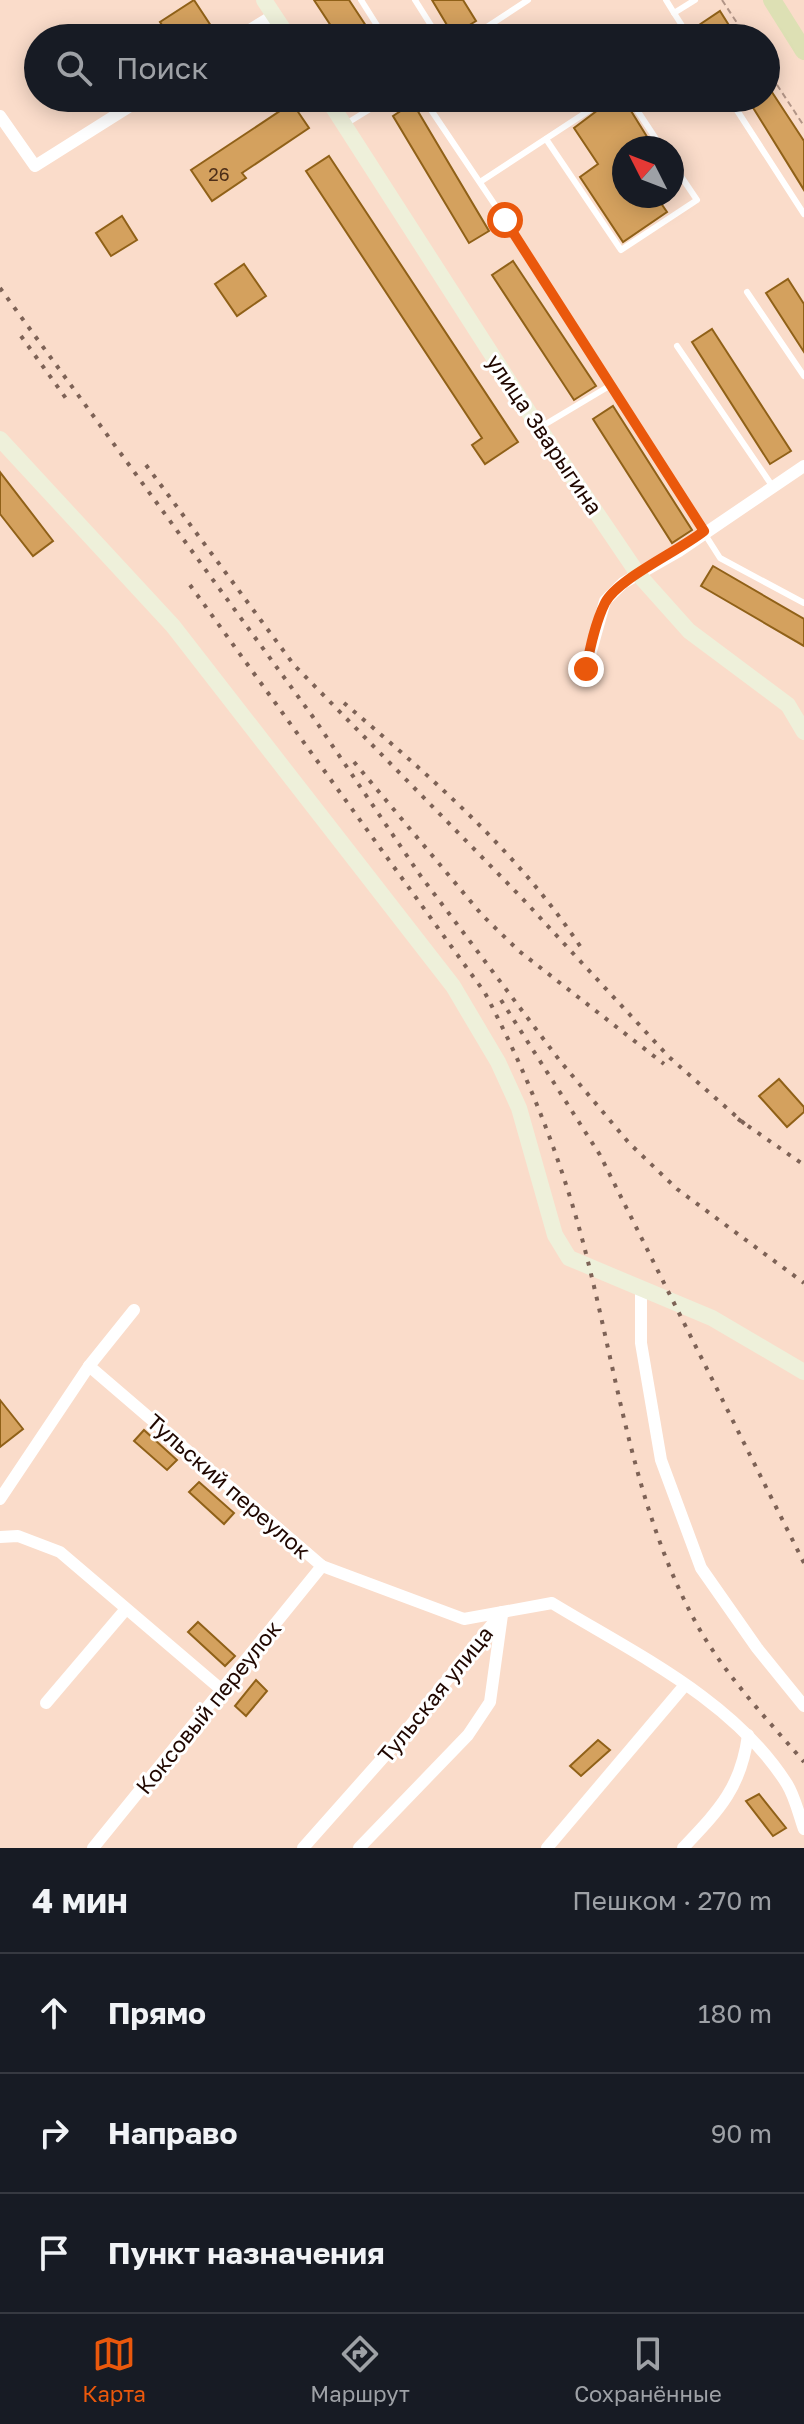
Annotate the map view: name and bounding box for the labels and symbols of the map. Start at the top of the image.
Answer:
north arrow [612,136,684,208]
house number: 26 [208,163,230,185]
route start [487,202,523,238]
street label: улица Зварыгина [481,349,609,519]
route end [568,651,604,687]
street label: Тульский переулок [142,1408,317,1565]
street label: Коксовый переулок [130,1615,286,1799]
street label: Тульская улица [372,1620,498,1768]

